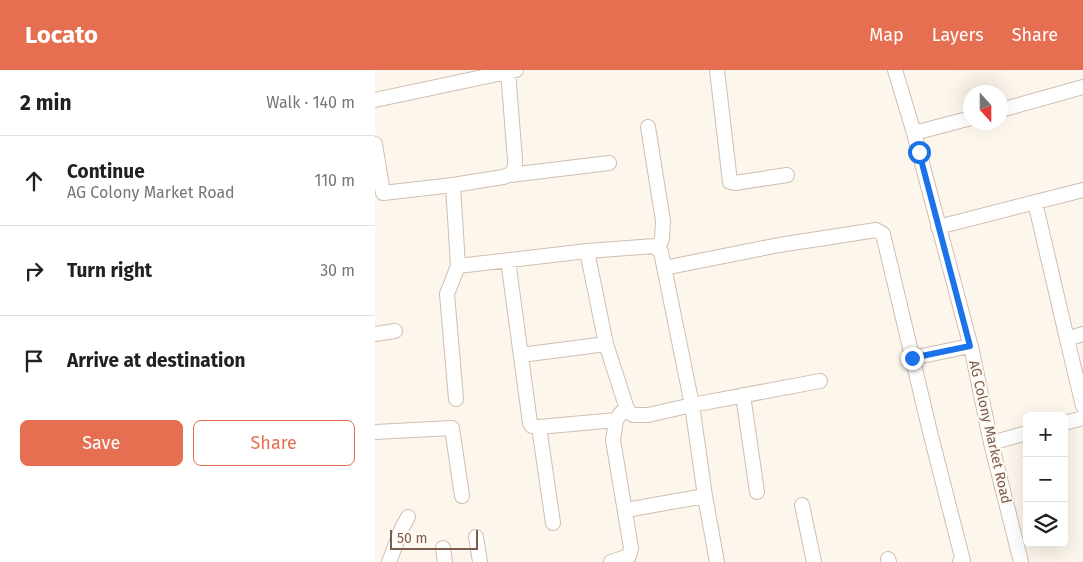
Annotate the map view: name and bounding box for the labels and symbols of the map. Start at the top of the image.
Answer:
north arrow [963,85,1008,130]
route start [908,141,931,164]
route end [901,347,924,370]
street label: AG Colony Market Road [965,359,1015,505]
scale bar [390,527,477,550]

